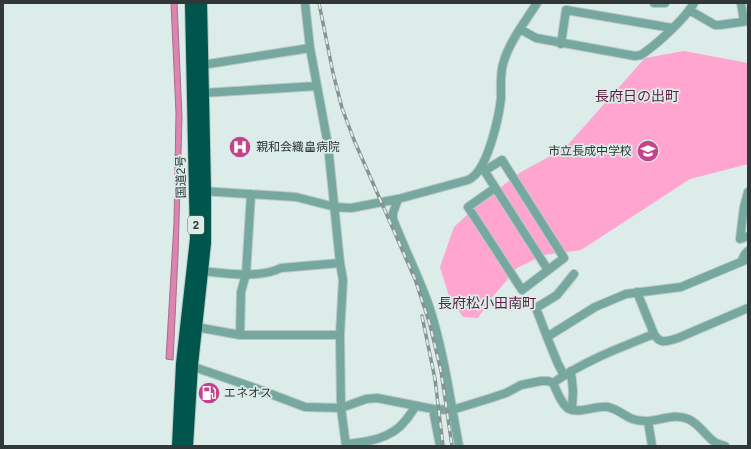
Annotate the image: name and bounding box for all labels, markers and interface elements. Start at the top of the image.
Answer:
district label: 長府日の出町 [595,88,679,105]
hospital icon: 親和会織畠病院 [227,134,253,160]
school or university icon: 市立長成中学校 [635,138,661,164]
place label: 親和会織畠病院 [256,140,340,154]
place label: 市立長成中学校 [548,144,632,158]
street label: 国道2号 [174,156,188,198]
road number: 2 [188,216,204,234]
district label: 長府松小田南町 [438,295,536,312]
fuel station icon: エネオス [196,380,222,406]
place label: エネオス [224,386,272,400]

